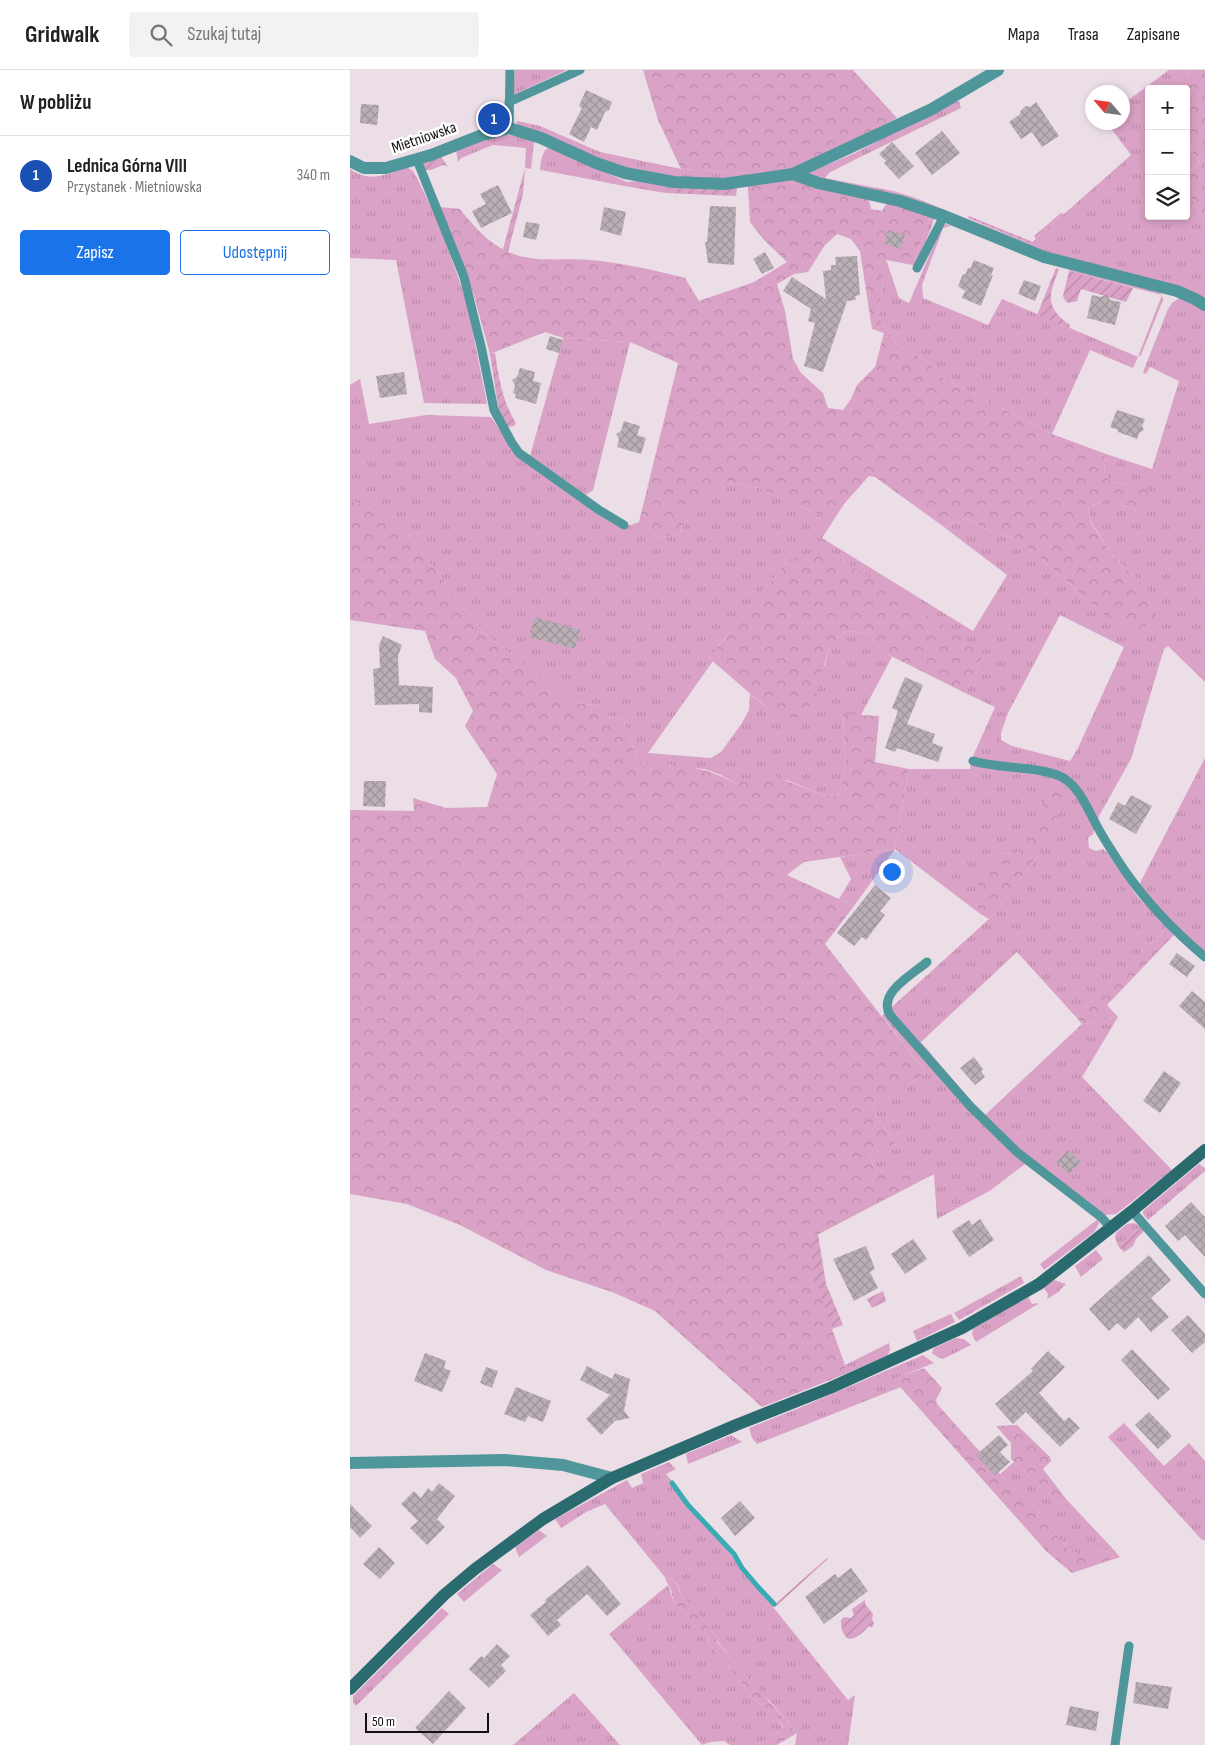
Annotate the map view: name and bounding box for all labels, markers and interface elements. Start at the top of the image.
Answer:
search box [129,12,479,57]
text: Gridwalk [25,20,99,49]
icon: search [147,21,175,49]
text: Szukaj tutaj [187,23,261,46]
text: Mapa [1008,24,1040,45]
text: Trasa [1068,24,1099,45]
text: Zapisane [1127,24,1180,45]
north arrow [1085,85,1130,130]
map controls [1145,85,1190,220]
button: + [1145,85,1190,130]
text: W pobliżu [20,90,91,115]
pin: 1 [478,100,510,138]
street label: Mietniowska [389,118,459,158]
button: − [1145,130,1190,175]
text: Lednica Górna VIII [67,155,187,178]
text: 1 [33,166,39,185]
text: 340 m [297,166,330,185]
button: layers [1145,175,1190,220]
text: Przystanek · Mietniowska [67,178,202,197]
button: Zapisz [20,230,170,275]
button: Udostępnij [180,230,330,275]
your location [879,859,905,885]
scale bar [365,1710,489,1733]
text: 50 m [372,1713,395,1730]

